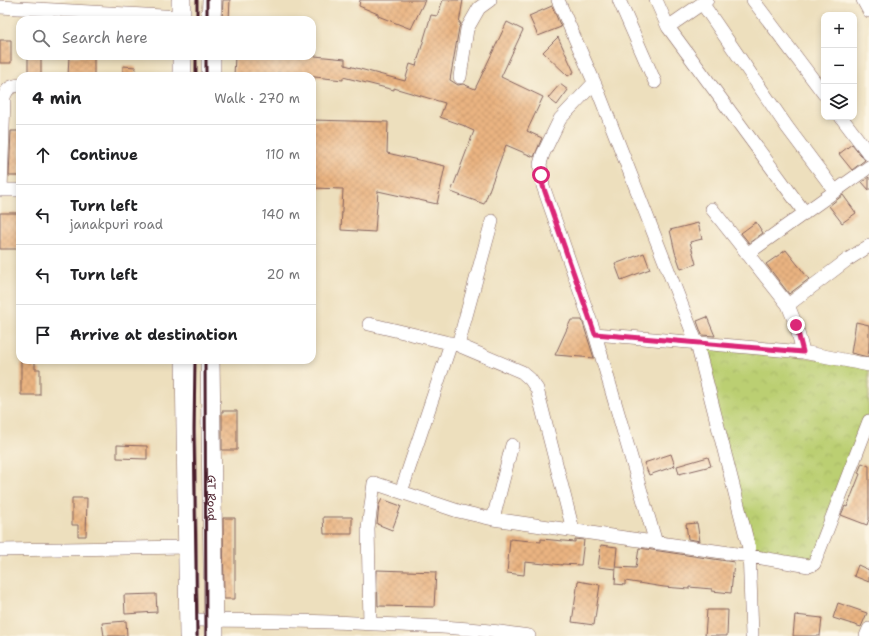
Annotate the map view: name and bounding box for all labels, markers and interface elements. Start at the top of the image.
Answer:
map controls [821,12,857,120]
button: + [821,12,857,48]
search box [16,16,316,60]
icon: search [30,27,52,49]
text: Search here [62,28,148,48]
button: − [821,48,857,84]
button: layers [821,84,857,120]
text: 4 min [32,87,82,109]
text: Walk · 270 m [214,90,300,107]
icon: ahead [32,144,54,166]
text: Continue [70,145,138,165]
text: 110 m [265,146,300,163]
route start [532,166,550,184]
text: Turn left [70,196,138,216]
icon: left [32,204,54,226]
text: 140 m [261,206,300,223]
text: janakpuri road [70,216,163,233]
icon: left [32,264,54,286]
text: Turn left [70,265,138,285]
text: 20 m [267,266,300,283]
route end [787,316,805,334]
icon: arrive [32,324,54,346]
text: Arrive at destination [70,325,238,345]
street label: GT Road [204,475,219,521]

